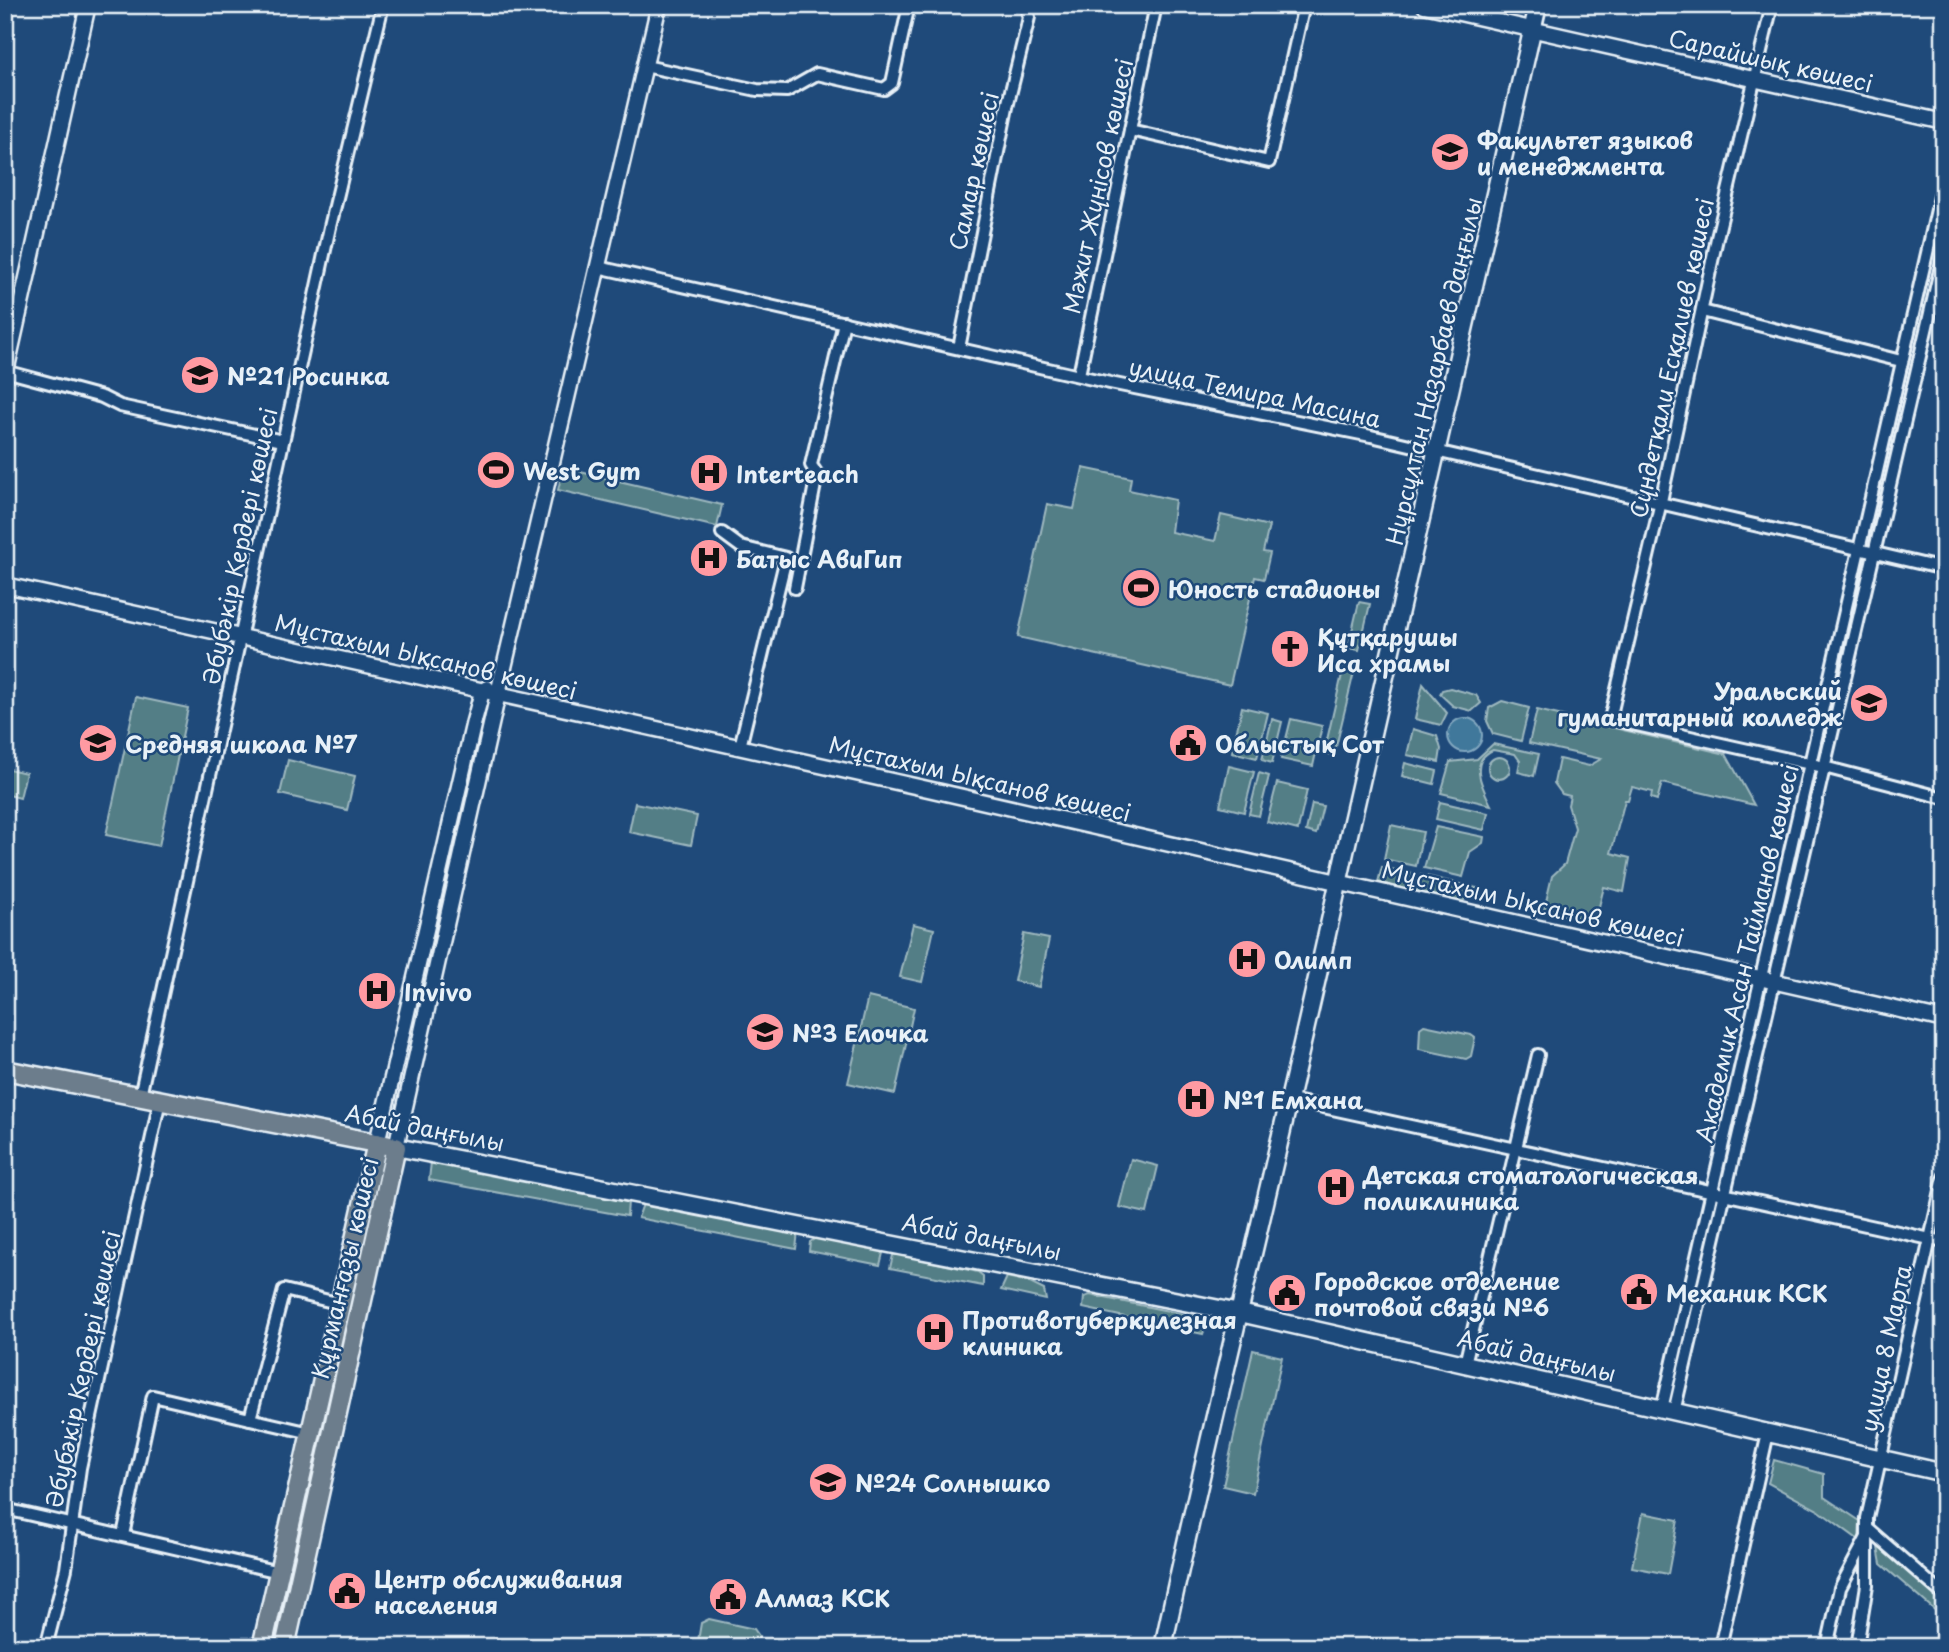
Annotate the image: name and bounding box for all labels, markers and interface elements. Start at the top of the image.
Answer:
street label: Сарайшық көшесі [1666,20,1876,100]
street label: Мәжит Жүнісов көшесі [1053,55,1141,317]
street label: Самар көшесі [939,89,1007,253]
place label: Факультет языков и менеджмента [1477,122,1693,183]
school or university icon: Факультет языков и менеджмента [1429,131,1471,173]
street label: Нұрсұлтан Назарбаев даңғылы [1376,193,1490,549]
street label: Сүндетқали Есқалиев көшесі [1620,195,1722,521]
street label: улица Темира Масина [1126,348,1385,436]
school or university icon: №21 Росинка [179,354,221,396]
place label: №21 Росинка [227,358,390,393]
street label: Әбубәкір Кердері көшесі [192,404,286,688]
sports icon: West Gym [475,449,517,491]
hospital icon: Interteach [688,452,730,494]
place label: West Gym [523,453,641,488]
place label: Interteach [736,456,859,491]
hospital icon: Батыс АвиГип [688,537,730,579]
place label: Батыс АвиГип [736,541,903,576]
sports icon: Юность стадионы [1120,567,1162,609]
place label: Юность стадионы [1168,571,1381,606]
street label: Мұстахым Ықсанов көшесі [271,604,581,708]
place label: Құтқарушы Иса храмы [1317,619,1458,680]
church icon: Құтқарушы Иса храмы [1269,628,1311,670]
place label: Уральский гуманитарный колледж [1557,673,1843,734]
school or university icon: Уральский гуманитарный колледж [1848,682,1890,724]
school or university icon: Средняя школа №7 [77,722,119,764]
public building icon: Облыстық Сот [1167,722,1209,764]
place label: Средняя школа №7 [125,726,358,761]
street label: Мұстахым Ықсанов көшесі [825,726,1135,830]
place label: Облыстық Сот [1215,726,1384,761]
street label: Академик Асан Тайманов көшесі [1685,760,1807,1146]
street label: Мұстахым Ықсанов көшесі [1378,851,1688,955]
hospital icon: Олимп [1226,938,1268,980]
place label: Олимп [1274,942,1352,977]
hospital icon: Invivo [356,970,398,1012]
place label: Invivo [404,974,472,1009]
school or university icon: №3 Елочка [744,1011,786,1053]
place label: №3 Елочка [792,1015,928,1050]
hospital icon: №1 Емхана [1175,1078,1217,1120]
place label: №1 Емхана [1223,1082,1363,1117]
street label: Абай даңғылы [342,1094,508,1160]
street label: Құрманғазы көшесі [301,1154,387,1382]
place label: Детская стоматологическая поликлиника [1362,1157,1699,1218]
hospital icon: Детская стоматологическая поликлиника [1315,1166,1357,1208]
street label: Абай даңғылы [899,1203,1065,1269]
street label: Әбубәкір Кердері көшесі [35,1227,129,1511]
street label: улица 8 Марта [1850,1261,1920,1435]
place label: Городское отделение почтовой связи №6 [1314,1263,1561,1324]
public building icon: Механик КСК [1618,1271,1660,1313]
public building icon: Городское отделение почтовой связи №6 [1266,1272,1308,1314]
place label: Механик КСК [1666,1275,1828,1310]
place label: Противотуберкулезная клиника [962,1302,1237,1363]
hospital icon: Противотуберкулезная клиника [914,1311,956,1353]
street label: Абай даңғылы [1454,1320,1620,1390]
school or university icon: №24 Солнышко [807,1461,849,1503]
place label: №24 Солнышко [855,1465,1050,1500]
place label: Центр обслуживания наcеления [374,1561,623,1622]
public building icon: Центр обслуживания наcеления [326,1570,368,1612]
public building icon: Алмаз КСК [707,1576,749,1618]
place label: Алмаз КСК [755,1580,890,1615]

